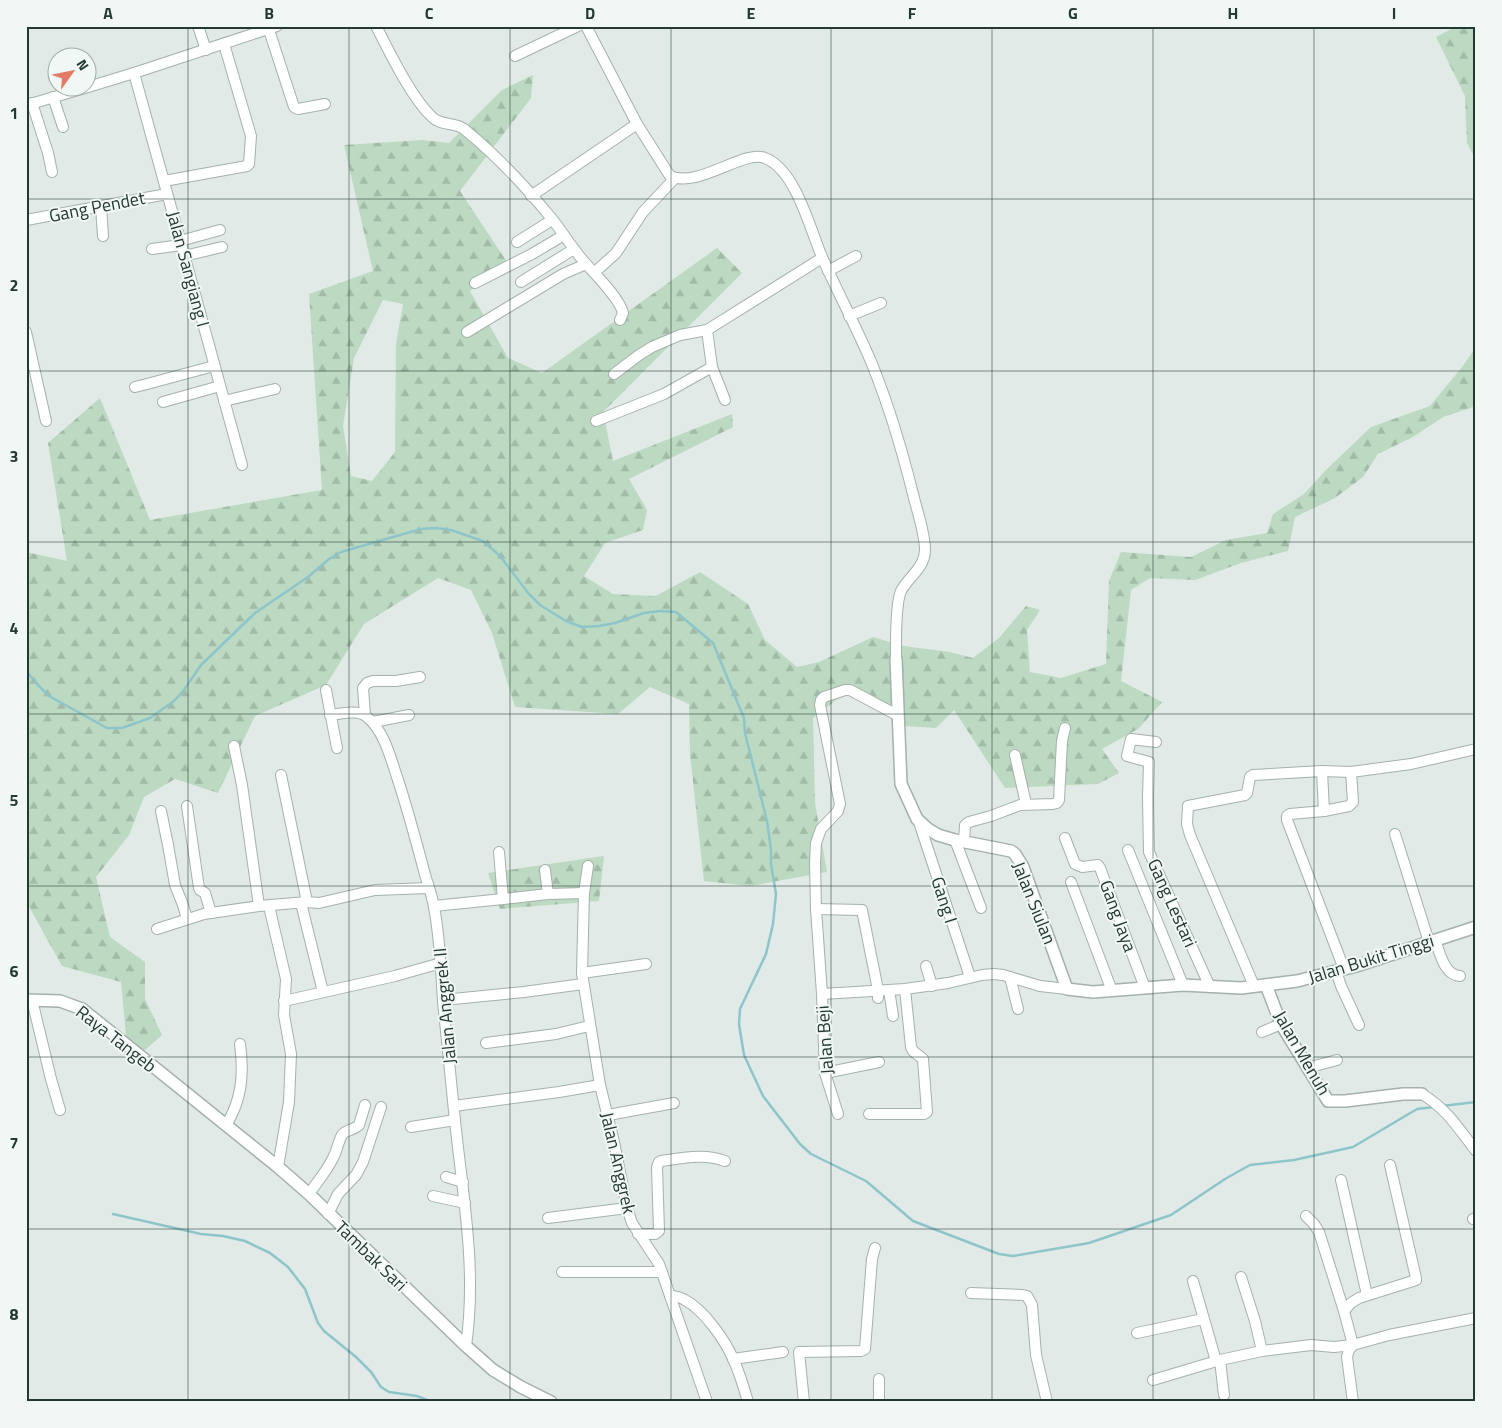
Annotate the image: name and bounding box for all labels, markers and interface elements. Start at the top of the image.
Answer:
text: A [103,1,113,25]
text: B [264,1,274,25]
text: C [425,1,434,25]
text: D [585,1,595,25]
text: E [747,1,756,25]
text: F [908,1,917,25]
text: G [1068,1,1078,25]
text: H [1228,1,1238,25]
text: I [1392,1,1396,25]
north arrow [48,48,98,98]
text: N [72,55,95,74]
text: 1 [10,101,18,125]
street label: Gang Pendet [47,184,148,229]
street label: Jalan Sangiang I [160,208,217,330]
text: 2 [10,273,18,297]
text: 3 [10,444,18,468]
text: 4 [10,616,19,640]
text: 5 [10,788,19,812]
street label: Gang Lestari [1141,854,1204,951]
street label: Jalan Siulan [1006,857,1063,948]
street label: Gang I [924,873,965,927]
street label: Gang Jaya [1093,876,1144,956]
street label: Jalan Bukit Tinggi [1305,927,1437,990]
street label: Jalan Anggrek II [426,947,463,1065]
text: 6 [10,959,19,983]
street label: Raya Tangeb [70,998,162,1079]
street label: Jalan Beji [809,1005,840,1075]
street label: Jalan Menuh [1267,1005,1338,1100]
street label: Jalan Anggrek [594,1109,643,1217]
text: 7 [10,1131,18,1155]
street label: Tambak Sari [329,1214,414,1297]
text: 8 [10,1302,19,1326]

